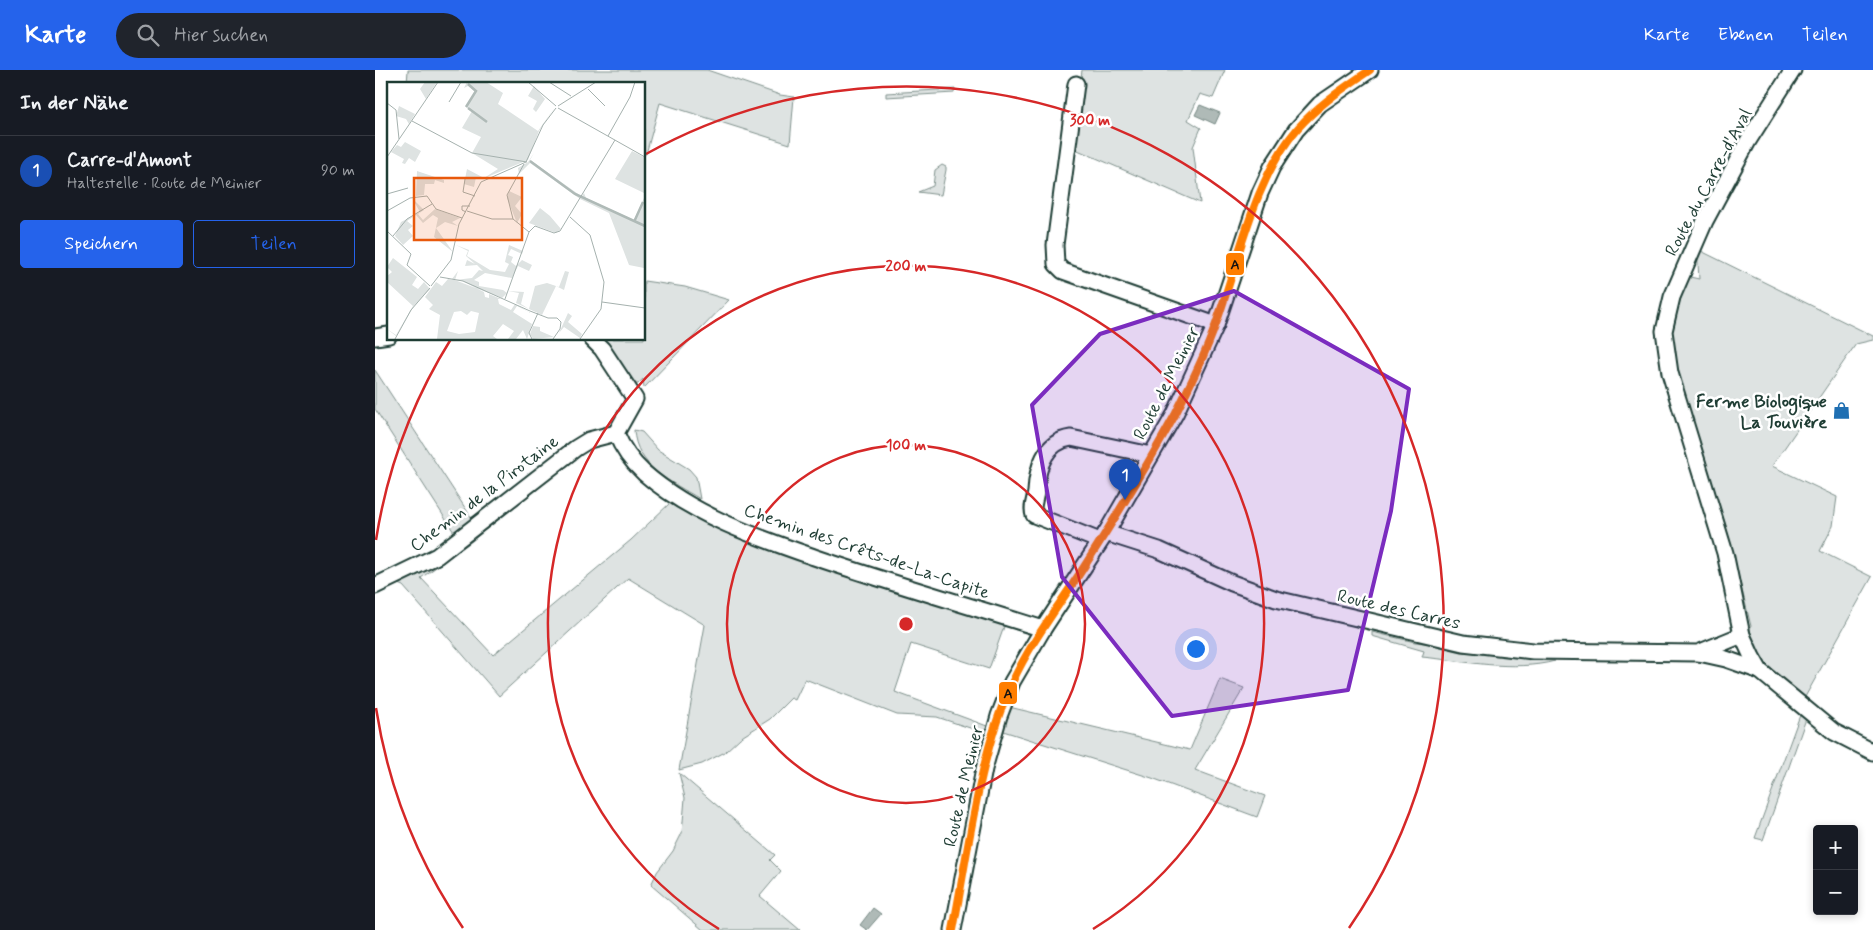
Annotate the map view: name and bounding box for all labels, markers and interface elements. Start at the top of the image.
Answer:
search box [116,13,466,58]
text: Karte [25,20,86,51]
icon: search [134,21,162,49]
text: Hier suchen [174,23,268,48]
text: Karte [1644,23,1690,47]
text: Ebenen [1718,23,1774,47]
text: Teilen [1802,23,1848,47]
inset map [387,82,645,340]
text: In der Nähe [20,89,128,117]
street label: Route du Carre-d'Aval [1660,104,1758,261]
text: 300 m [1070,111,1110,131]
text: Carre-d'Amont [67,148,192,173]
text: 1 [32,160,40,181]
text: 90 m [321,160,355,181]
text: Haltestelle · Route de Meinier [67,173,261,194]
button: Speichern [20,220,183,268]
button: Teilen [193,220,355,268]
line badge: A [1225,252,1245,276]
text: A [1230,256,1240,274]
text: 200 m [886,257,927,277]
street label: Route de Meinier [1128,322,1206,444]
place label: Ferme Biologique La Touvière [1696,390,1827,435]
shop icon: Ferme Biologique La Touvière [1831,401,1851,421]
street label: Chemin de la Pirotaine [405,430,564,558]
text: 100 m [886,436,926,456]
pin: 1 [1109,459,1141,500]
street label: Chemin des Crêts-de-La-Capite [741,499,993,605]
street label: Route des Carres [1335,584,1463,636]
centre of rings [897,615,915,633]
your location [1183,636,1209,662]
line badge: A [998,681,1018,705]
text: A [1003,685,1013,703]
street label: Route de Meinier [938,723,990,849]
map controls [1813,825,1858,915]
button: + [1813,825,1858,870]
button: − [1813,870,1858,915]

